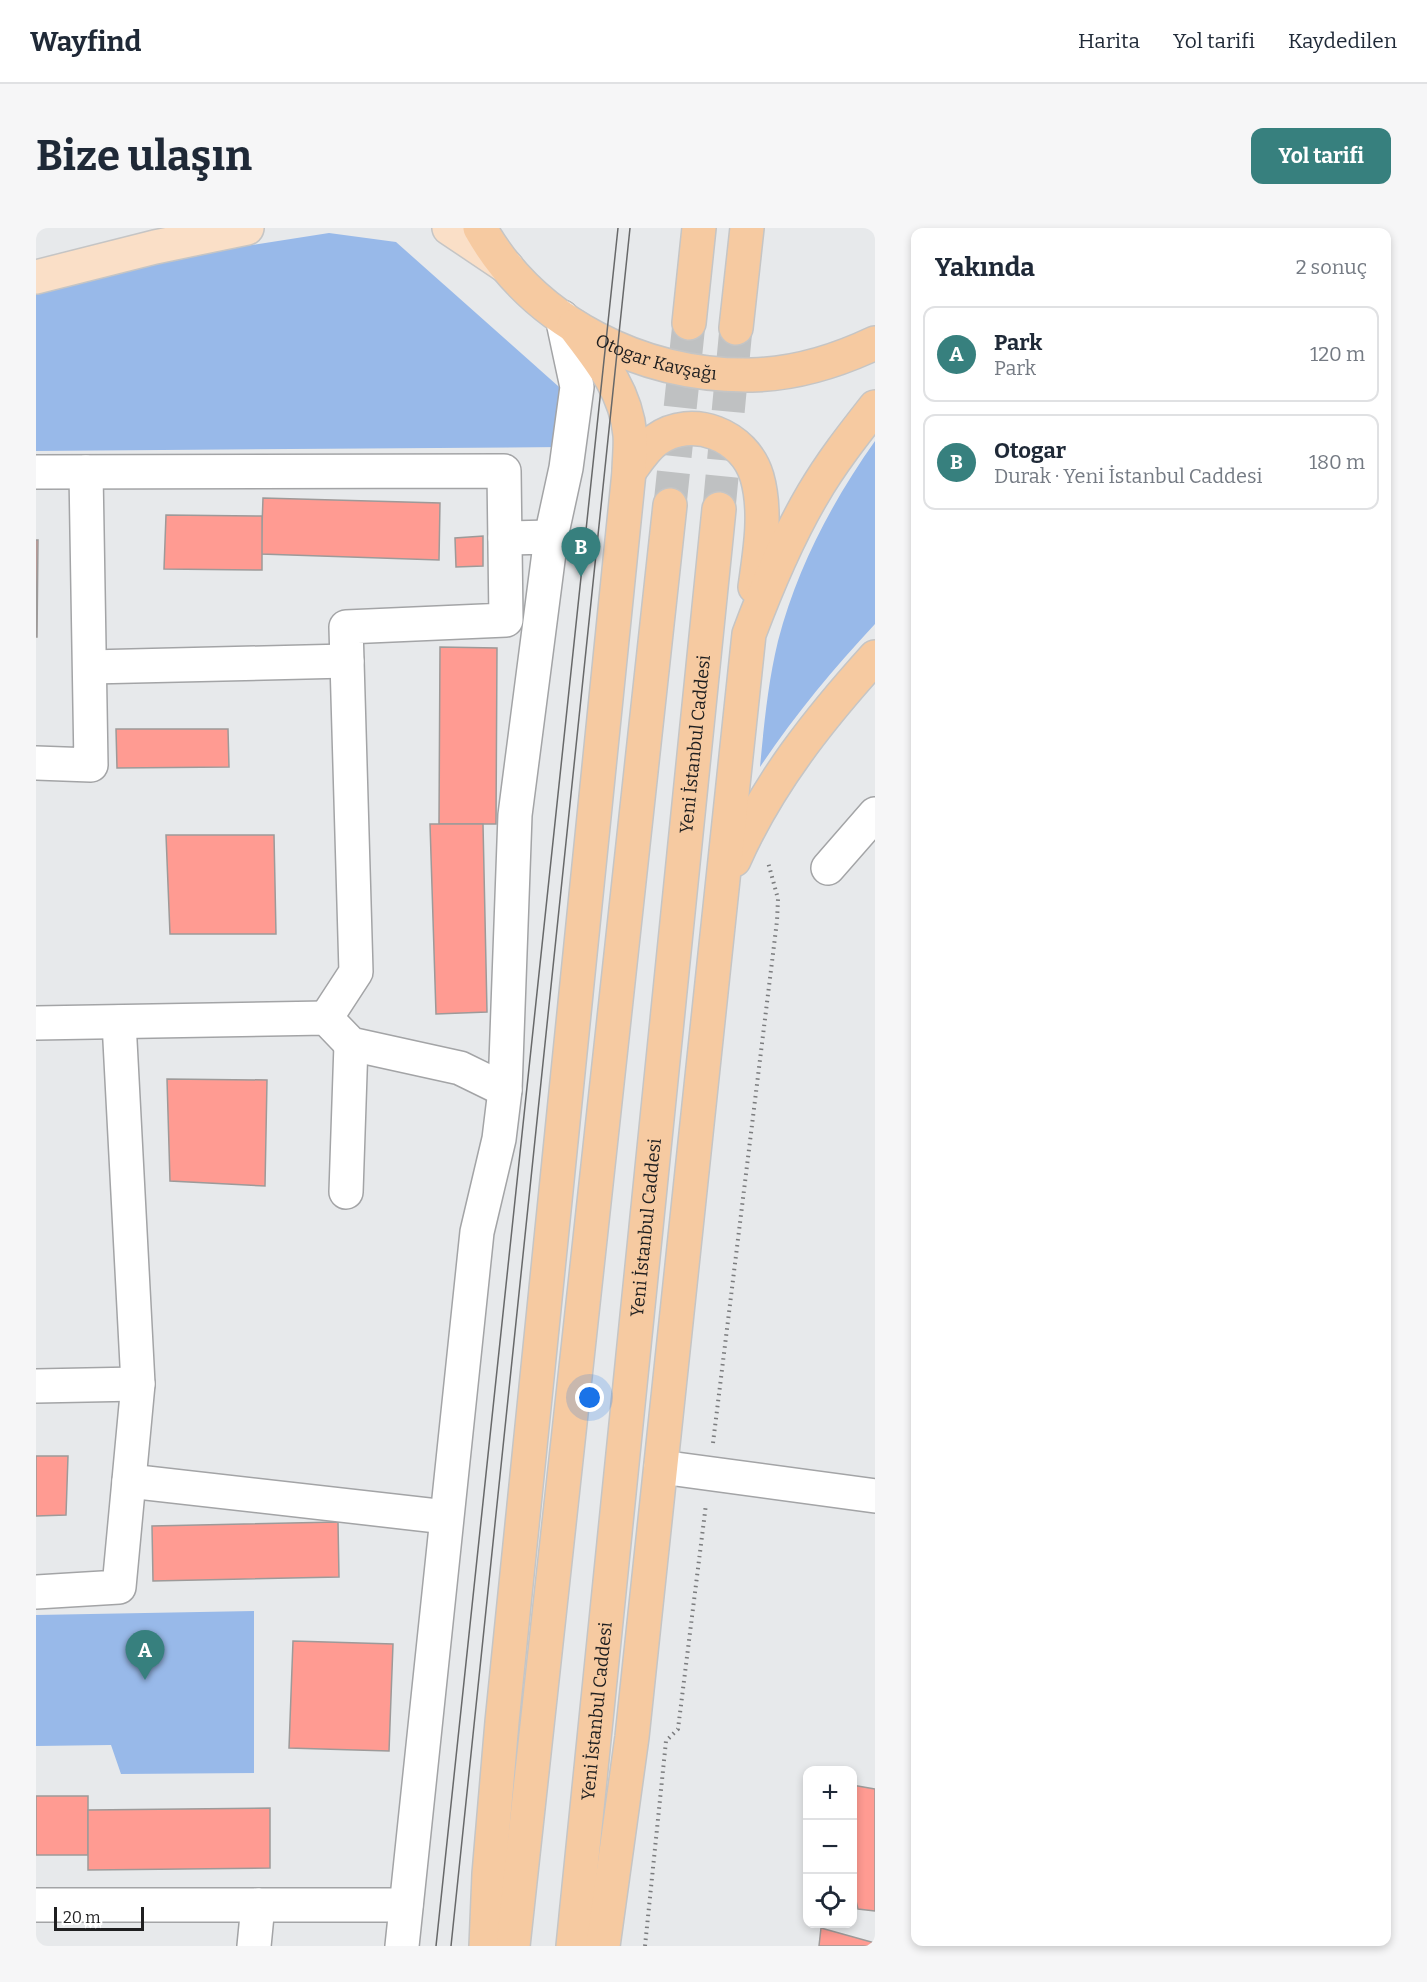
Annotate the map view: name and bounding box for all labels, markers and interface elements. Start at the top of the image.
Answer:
text: Wayfind [30,25,141,58]
text: Harita [1078,28,1140,54]
text: Yol tarifi [1173,28,1255,54]
text: Kaydedilen [1288,28,1397,54]
button: Yol tarifi [1251,128,1391,184]
text: Bize ulaşın [36,131,252,181]
text: Yakında [935,252,1035,283]
text: 2 sonuç [1296,255,1367,279]
street label: Otogar Kavşağı [592,329,718,385]
text: Park [994,329,1042,356]
text: A [949,342,964,366]
text: 120 m [1310,342,1365,366]
text: Park [994,356,1036,380]
text: Otogar [994,437,1066,464]
text: B [950,450,963,474]
text: 180 m [1309,450,1365,474]
text: Durak · Yeni İstanbul Caddesi [994,464,1262,488]
pin: B [562,528,600,577]
street label: Yeni İstanbul Caddesi [675,654,715,835]
street label: Yeni İstanbul Caddesi [626,1137,666,1318]
your location [575,1383,604,1412]
street label: Yeni İstanbul Caddesi [577,1621,617,1802]
pin: A [126,1630,164,1680]
map controls [803,1766,857,1928]
button: + [803,1766,857,1820]
button: − [803,1820,857,1874]
button: locate [803,1874,857,1928]
scale bar [54,1904,144,1932]
text: 20 m [63,1908,100,1927]

